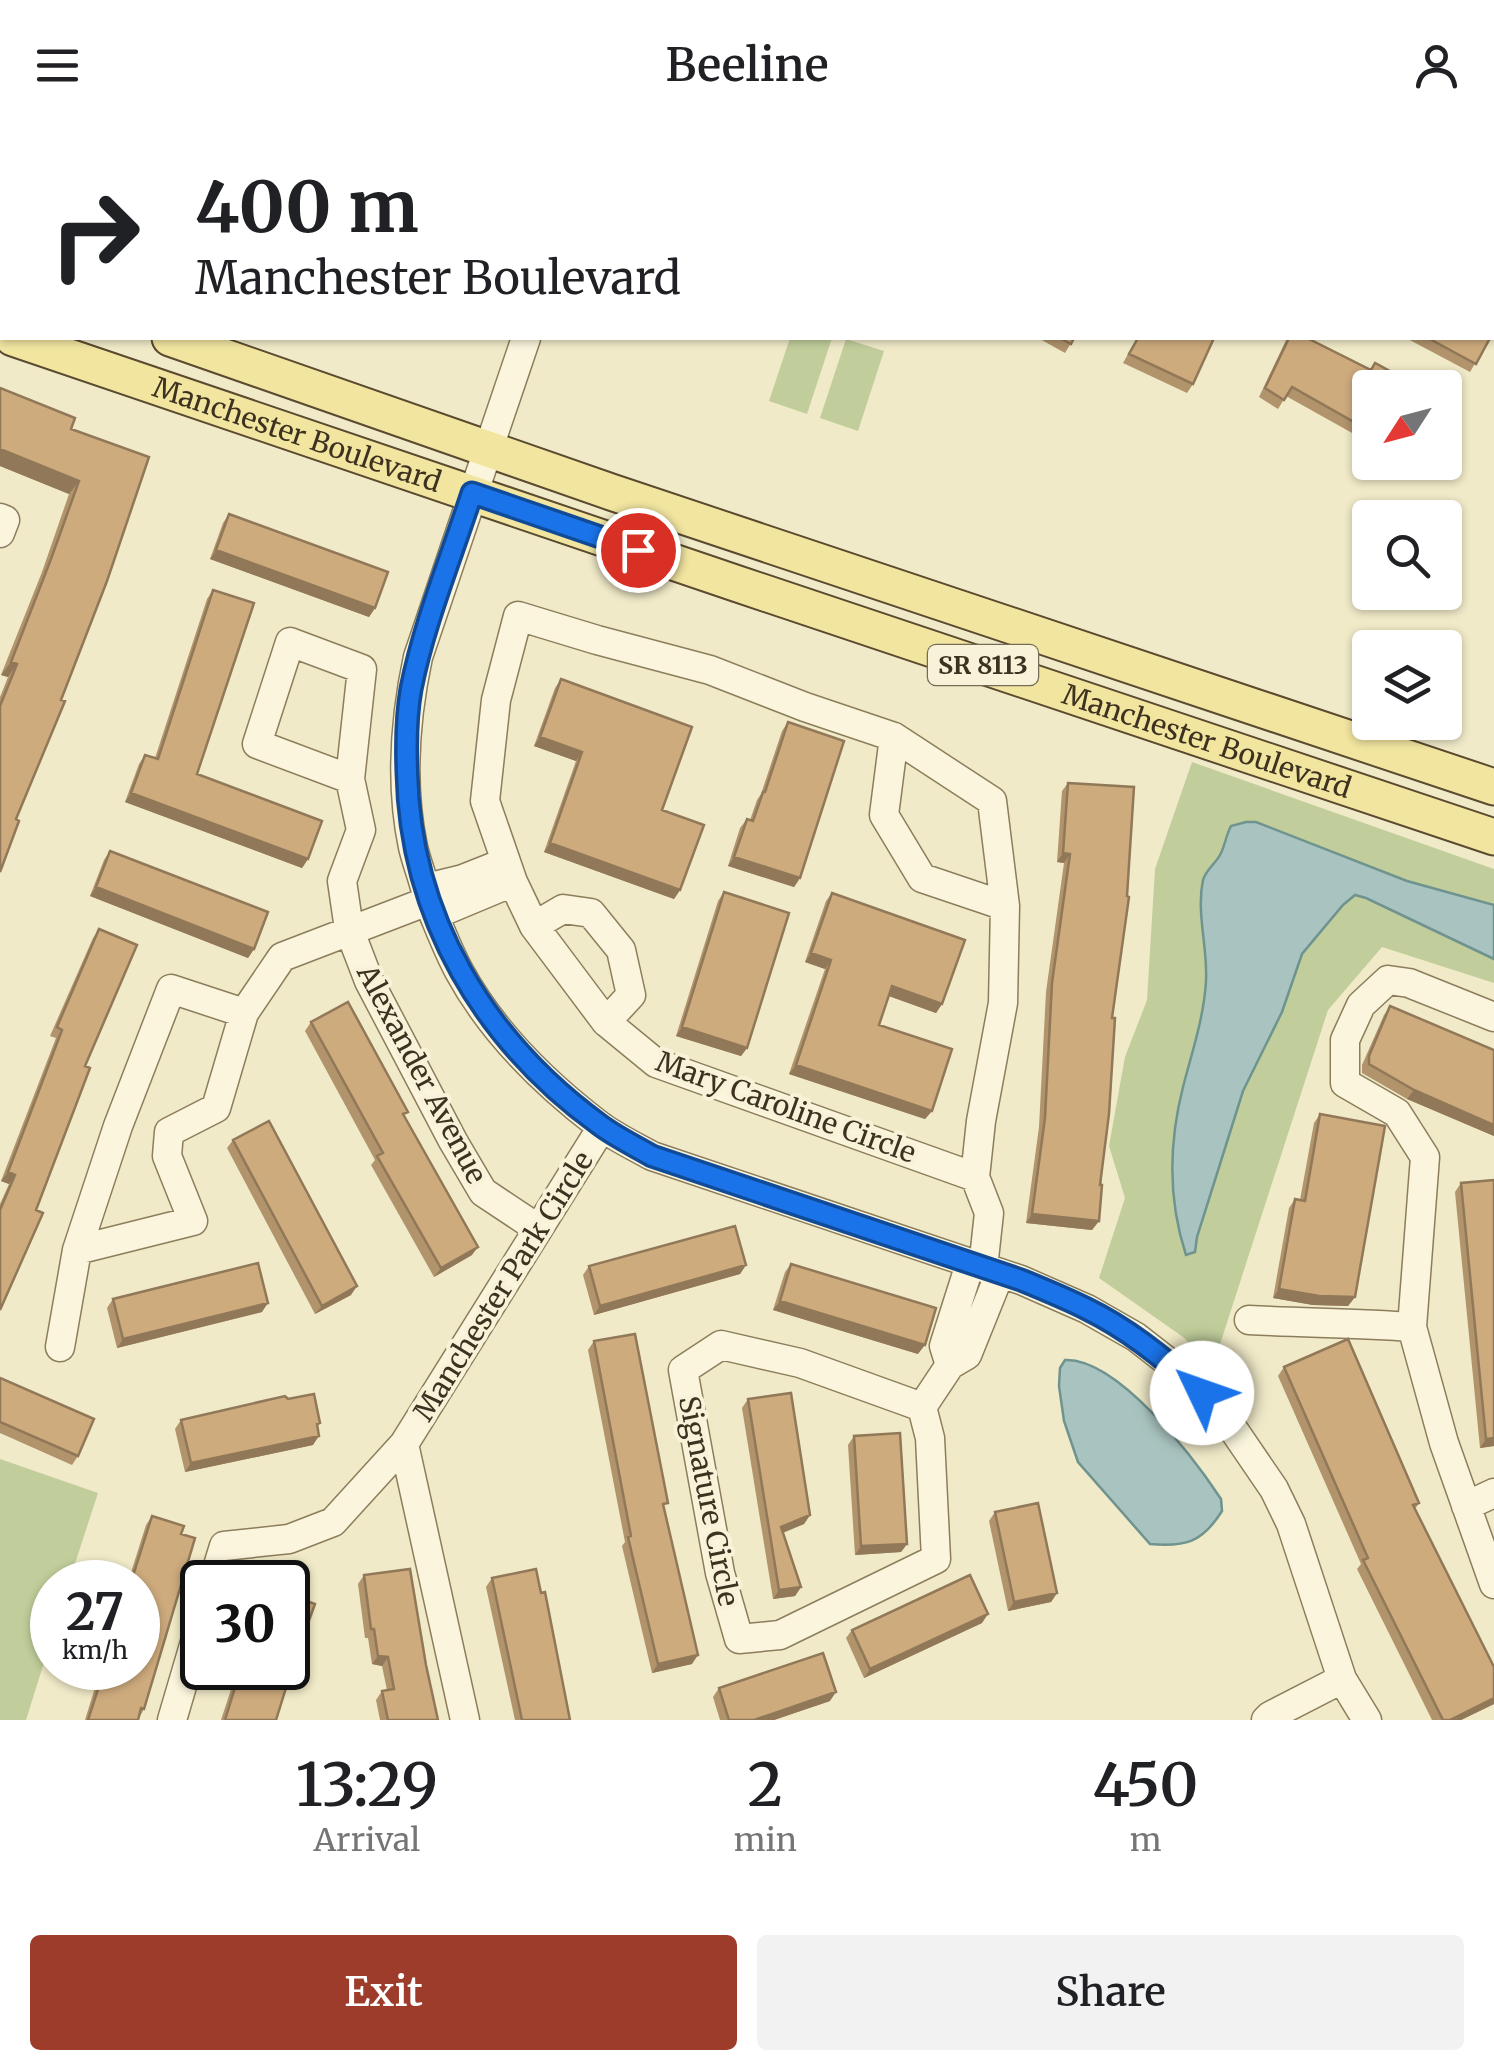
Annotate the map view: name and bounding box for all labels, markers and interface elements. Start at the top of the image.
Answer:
text: Beeline [666,37,828,93]
icon: menu [30,38,85,93]
icon: person [1409,38,1464,93]
text: 400 m [195,163,419,251]
icon: right [30,170,160,300]
text: Manchester Boulevard [195,250,681,306]
street label: Manchester Boulevard [148,369,446,500]
north arrow [1352,370,1462,480]
map controls [1352,370,1462,740]
button: search [1352,500,1462,610]
pin [596,508,681,593]
icon: arrive [611,523,666,578]
button: layers [1352,630,1462,740]
road number: SR 8113 [928,645,1038,685]
street label: Manchester Boulevard [1058,676,1356,806]
street label: Alexander Avenue [349,957,495,1190]
street label: Mary Caroline Circle [651,1043,921,1171]
street label: Manchester Park Circle [405,1145,601,1427]
position arrow [1150,1341,1254,1445]
street label: Signature Circle [671,1393,747,1609]
speed limit sign: 30 [180,1560,310,1690]
text: 27 [66,1581,124,1644]
text: km/h [62,1634,128,1666]
text: 13:29 [296,1747,438,1822]
text: 2 [748,1747,783,1822]
text: 450 [1093,1747,1198,1822]
text: Arrival [313,1820,420,1860]
text: min [734,1820,797,1860]
text: m [1130,1820,1161,1860]
button: Exit [30,1935,737,2050]
button: Share [757,1935,1464,2050]

